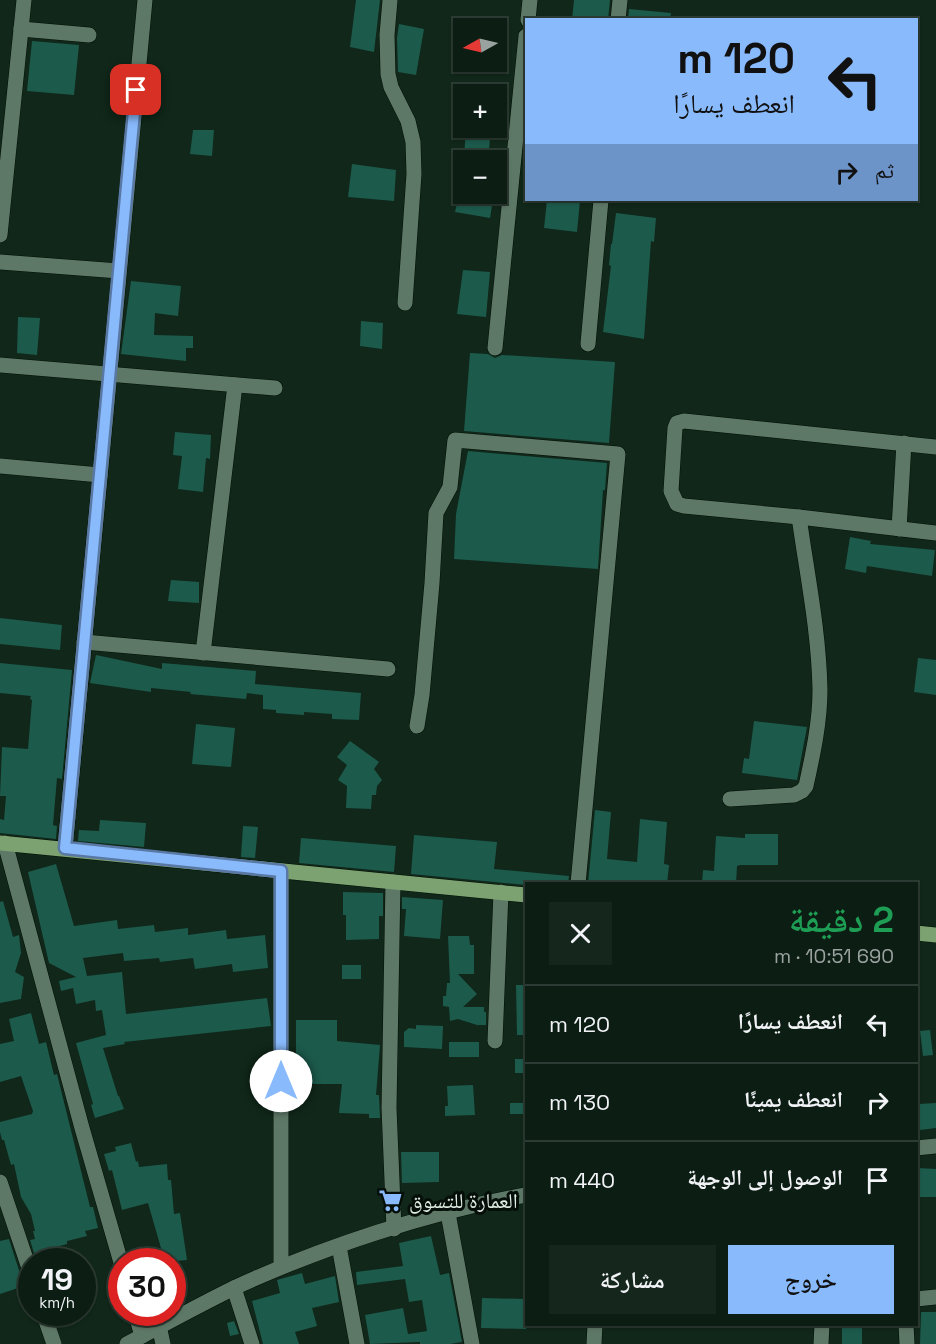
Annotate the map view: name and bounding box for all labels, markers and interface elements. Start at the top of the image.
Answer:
north arrow [453,18,507,72]
map controls [453,18,507,204]
text: 120 m [677,32,795,85]
icon: left [816,42,894,120]
pin [110,64,161,115]
icon: arrive [119,73,152,106]
button: + [453,84,507,138]
text: انعطف يسارًا [673,86,795,121]
button: − [453,150,507,204]
icon: right [830,156,863,189]
text: ثم [875,156,894,184]
text: 2 دقيقة [789,897,894,943]
button: close [549,902,612,965]
text: 690 m · 10:51 [774,943,894,969]
text: انعطف يسارًا [738,1007,843,1035]
icon: left [861,1008,894,1041]
text: 120 m [549,1010,610,1038]
position arrow [249,1049,313,1113]
text: انعطف يمينًا [744,1085,843,1113]
icon: right [861,1086,894,1119]
text: 130 m [549,1088,610,1116]
text: الوصول إلى الوجهة [687,1163,843,1191]
icon: arrive [861,1164,894,1197]
text: 440 m [549,1166,615,1194]
place label: العمارة للتسوق [409,1187,518,1214]
supermarket icon: العمارة للتسوق [378,1188,404,1214]
button: مشاركة [549,1245,716,1314]
button: خروج [728,1245,894,1314]
speed limit sign: 30 [108,1248,186,1326]
text: 19 [41,1260,73,1299]
text: km/h [39,1293,75,1312]

